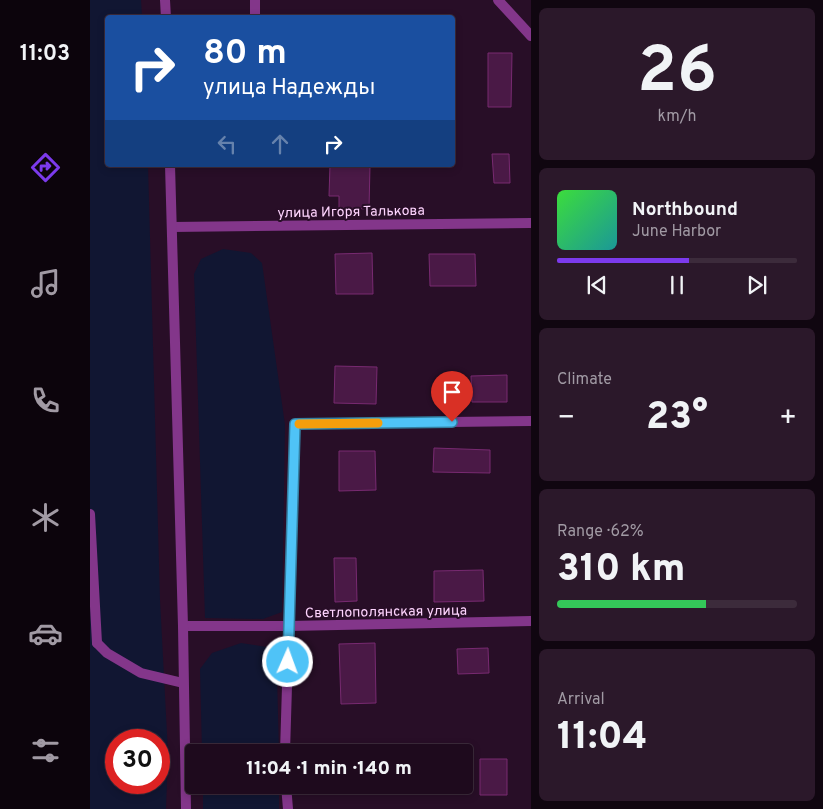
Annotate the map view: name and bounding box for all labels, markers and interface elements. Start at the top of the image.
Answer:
text: 80 m [203,32,287,76]
text: 26 [637,33,717,115]
icon: right [120,35,185,100]
text: 11:03 [20,41,70,68]
text: улица Надежды [203,75,375,102]
text: km/h [658,107,696,127]
icon: left [213,130,241,158]
icon: ahead [266,130,294,158]
icon: right [319,130,347,158]
icon: directions [28,150,63,185]
text: Northbound [632,198,738,222]
street label: улица Игоря Талькова [277,203,425,222]
text: June Harbor [632,222,721,242]
icon: music [28,266,63,301]
icon: previous [583,271,611,299]
icon: pause [663,271,691,299]
icon: next [743,271,771,299]
text: Climate [557,370,612,390]
pin [431,371,473,422]
icon: arrive [438,378,466,406]
icon: phone [28,383,63,418]
text: 23° [646,394,708,443]
text: − [557,401,575,437]
text: + [779,401,797,437]
icon: climate [28,500,63,535]
text: Range · 62% [557,522,644,542]
text: 310 km [557,546,685,595]
street label: Светлополянская улица [305,603,467,622]
icon: car [28,616,63,651]
position arrow [261,635,313,687]
text: Arrival [557,690,605,710]
text: 11:04 [557,714,647,763]
speed limit sign: 30 [105,729,170,794]
icon: filters [28,733,63,768]
text: 11:04 · 1 min · 140 m [246,757,412,781]

